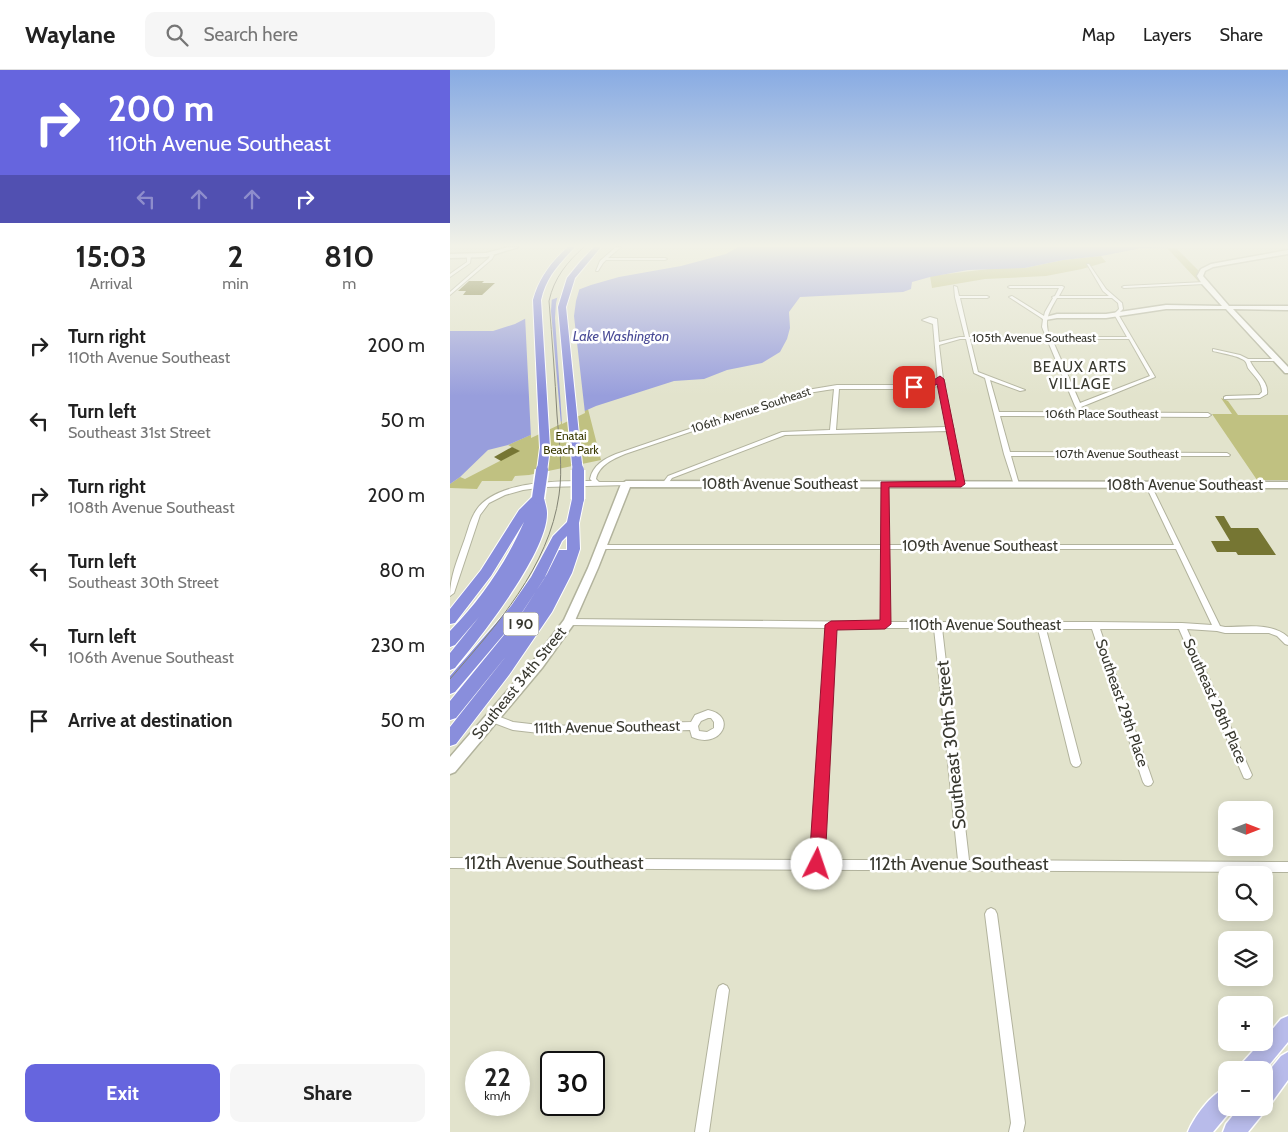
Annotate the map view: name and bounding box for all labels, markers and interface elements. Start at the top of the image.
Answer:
search box [145,12,495,57]
text: Waylane [25,20,115,49]
icon: search [163,21,191,49]
text: Search here [203,23,298,46]
text: Map [1082,24,1115,46]
text: Layers [1143,24,1192,46]
text: Share [1220,24,1263,46]
text: 200 m [108,87,214,130]
icon: right [25,90,90,155]
text: 110th Avenue Southeast [108,130,331,157]
icon: left [132,185,160,213]
icon: ahead [185,185,213,213]
icon: ahead [238,185,266,213]
icon: right [291,185,319,213]
text: 15:03 [76,238,147,275]
text: 2 [227,238,243,275]
text: 810 [324,238,374,275]
text: Arrival [90,274,132,293]
text: min [222,274,249,293]
text: m [342,274,356,293]
text: Turn right [68,325,146,348]
water label: Lake Washington [573,327,669,345]
street label: 105th Avenue Southeast [972,330,1096,345]
icon: right [25,332,53,360]
text: 200 m [368,334,425,357]
text: 110th Avenue Southeast [68,348,230,367]
district label: BEAUX ARTS VILLAGE [1033,358,1127,393]
pin [893,366,935,408]
icon: arrive [900,373,928,401]
street label: 106th Avenue Southeast [689,383,812,436]
text: Turn left [68,400,136,423]
street label: 106th Place Southeast [1045,406,1159,421]
icon: left [25,407,53,435]
text: 50 m [381,409,425,432]
text: Southeast 31st Street [68,423,211,442]
park label: Enatai Beach Park [543,428,599,457]
street label: 107th Avenue Southeast [1055,446,1179,461]
text: Turn right [68,475,146,498]
street label: 108th Avenue Southeast [702,475,858,493]
street label: 108th Avenue Southeast [1107,476,1263,494]
icon: right [25,482,53,510]
text: 200 m [368,484,425,507]
text: 108th Avenue Southeast [68,498,235,517]
street label: 109th Avenue Southeast [902,537,1058,555]
text: Turn left [68,550,136,573]
icon: left [25,557,53,585]
text: 80 m [379,559,425,582]
text: Southeast 30th Street [68,573,219,592]
road number: I 90 [504,612,538,636]
street label: 110th Avenue Southeast [909,616,1061,634]
street label: Southeast 34th Street [468,623,570,743]
text: Turn left [68,625,136,648]
icon: left [25,632,53,660]
text: 230 m [371,634,425,657]
street label: Southeast 28th Place [1179,636,1251,766]
street label: Southeast 29th Place [1092,637,1152,770]
text: 106th Avenue Southeast [68,648,234,667]
street label: Southeast 30th Street [931,660,971,830]
icon: arrive [25,707,53,735]
text: Arrive at destination [68,709,232,732]
text: 50 m [381,709,425,732]
street label: 111th Avenue Southeast [534,717,680,737]
north arrow [1218,801,1272,856]
map controls [1218,801,1273,1116]
position arrow [790,837,842,889]
street label: 112th Avenue Southeast [464,852,644,874]
street label: 112th Avenue Southeast [869,853,1049,875]
button: search [1218,866,1273,921]
button: layers [1218,931,1273,986]
button: + [1218,996,1273,1051]
speed limit sign: 30 [540,1051,605,1116]
button: − [1218,1061,1273,1116]
text: 22 [484,1062,511,1092]
button: Exit [25,1064,220,1122]
button: Share [230,1064,425,1122]
text: km/h [484,1088,511,1103]

